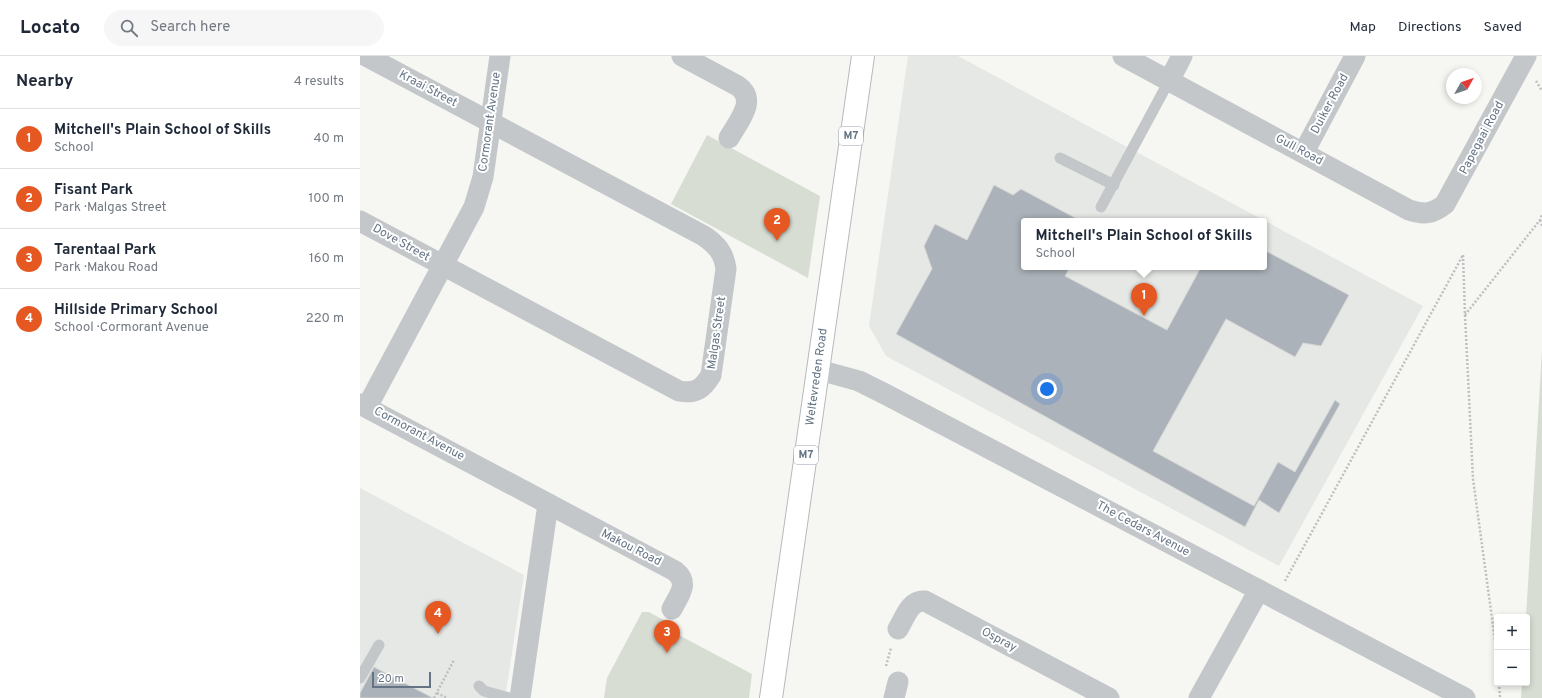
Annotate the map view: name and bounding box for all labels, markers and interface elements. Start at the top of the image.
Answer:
search box [104,10,384,46]
text: Locato [20,16,80,40]
icon: search [118,17,140,39]
text: Search here [150,18,230,37]
text: Map [1350,19,1376,36]
text: Directions [1398,19,1462,36]
text: Saved [1484,19,1522,36]
street label: Kraai Street [396,67,460,111]
north arrow [1446,68,1482,104]
text: Nearby [16,71,73,93]
street label: Cormorant Avenue [475,71,505,173]
street label: Duiker Road [1307,71,1353,137]
text: 4 results [294,74,344,90]
street label: Papegaai Road [1456,99,1508,177]
text: Mitchell's Plain School of Skills [54,121,271,140]
road number: M7 [839,127,863,145]
text: 1 [26,131,32,147]
text: 40 m [314,131,344,147]
street label: Gull Road [1272,131,1326,169]
text: School [54,140,94,156]
text: Fisant Park [54,181,133,200]
text: 2 [25,191,33,207]
text: 100 m [308,191,344,207]
text: Park · Malgas Street [54,200,166,216]
pin: 2 [764,208,790,241]
popup [1021,218,1267,270]
street label: Dove Street [370,221,432,265]
text: Mitchell's Plain School of Skills [1035,227,1253,246]
text: Tarentaal Park [54,241,156,260]
text: School [1035,246,1075,262]
text: 3 [25,251,33,267]
text: 160 m [309,251,344,267]
text: Park · Makou Road [54,260,158,276]
pin: 1 [1131,283,1157,316]
street label: Malgas Street [704,296,730,370]
text: Hillside Primary School [54,301,218,320]
text: 4 [25,311,33,327]
text: 220 m [306,311,344,327]
text: School · Cormorant Avenue [54,320,209,336]
street label: Weltevreden Road [802,327,832,427]
your location [1037,379,1057,399]
street label: Cormorant Avenue [371,403,467,465]
road number: M7 [794,446,818,464]
street label: The Cedars Avenue [1094,498,1192,560]
street label: Makou Road [598,526,664,570]
pin: 4 [425,601,451,634]
map controls [1494,614,1530,686]
button: + [1494,614,1530,650]
pin: 3 [654,620,680,653]
street label: Ospray [979,624,1019,656]
button: − [1494,650,1530,686]
scale bar [372,670,431,689]
text: 20 m [378,672,404,686]

